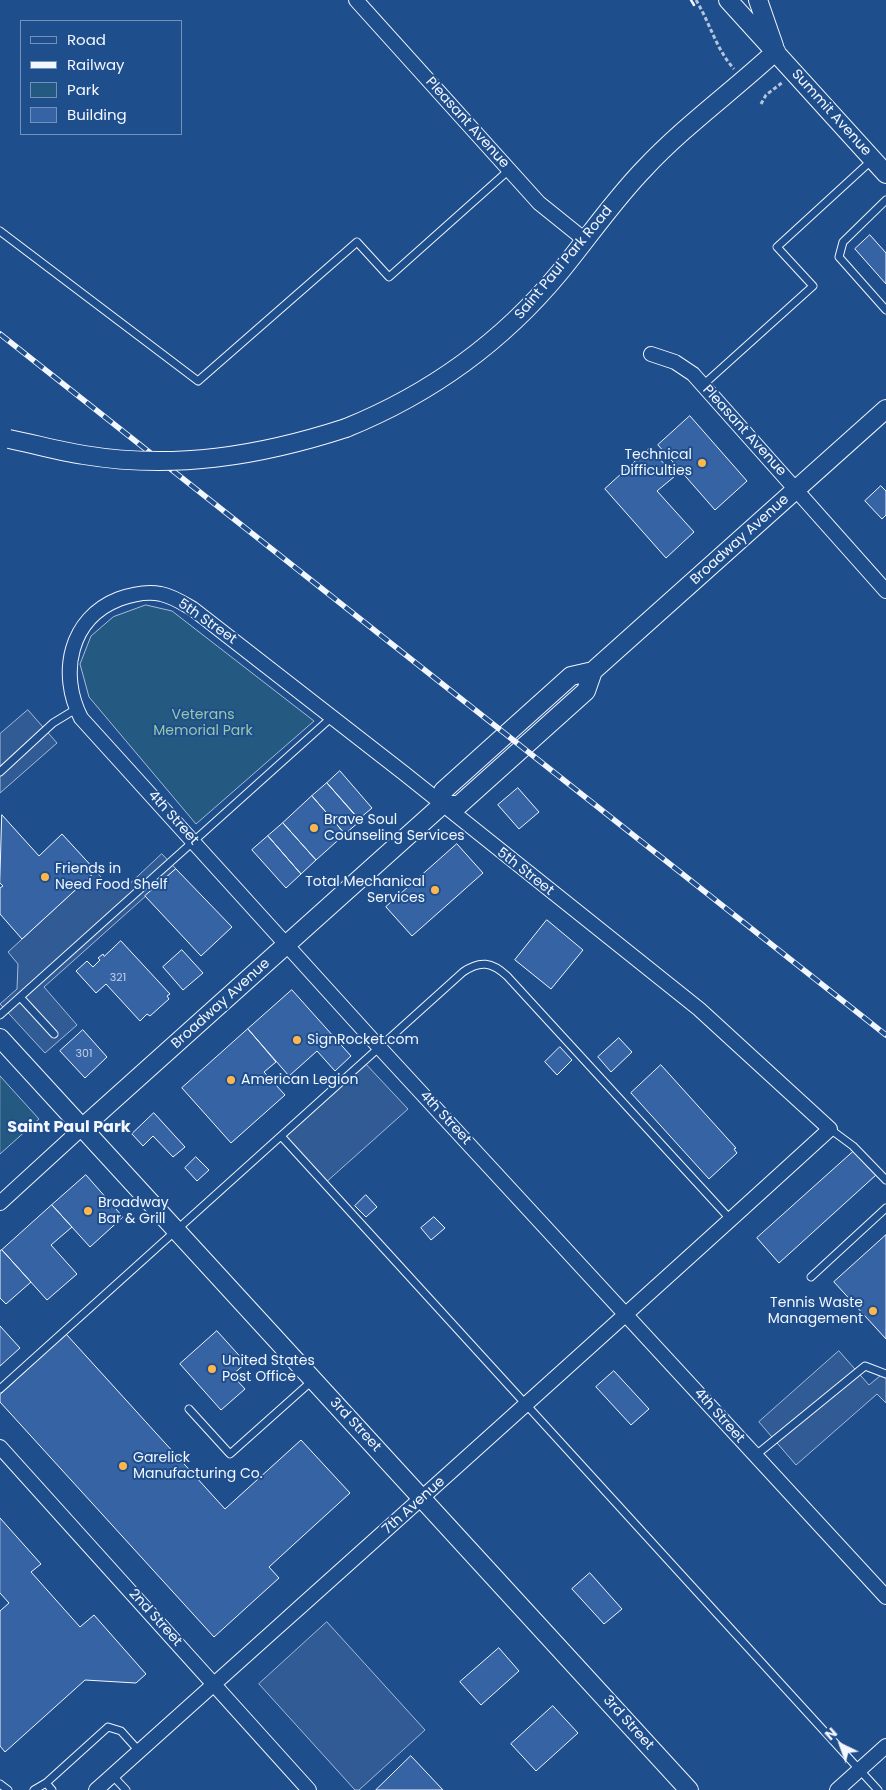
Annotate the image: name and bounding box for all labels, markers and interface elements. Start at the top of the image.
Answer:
legend [20,20,182,135]
text: Road [67,29,106,50]
text: Railway [67,54,125,75]
street label: Summit Avenue [788,66,874,160]
street label: Pleasant Avenue [422,74,512,172]
text: Park [67,79,99,100]
text: Building [67,104,127,125]
street label: Saint Paul Park Road [512,203,616,323]
street label: Pleasant Avenue [699,382,789,480]
place label: Technical Difficulties [621,447,692,480]
marker: Technical Difficulties [696,457,708,469]
street label: Broadway Avenue [687,491,793,589]
street label: 5th Street [175,596,239,648]
park label: Veterans Memorial Park [153,707,253,740]
street label: 4th Street [144,787,202,849]
place label: Brave Soul Counseling Services [324,812,465,844]
marker: Brave Soul Counseling Services [308,822,320,834]
street label: 5th Street [493,845,557,899]
place label: Friends in Need Food Shelf [55,861,167,894]
marker: Friends in Need Food Shelf [39,871,51,883]
place label: Total Mechanical Services [305,874,425,906]
marker: Total Mechanical Services [429,884,441,896]
street label: Broadway Avenue [168,955,274,1053]
house number: 321 [110,971,126,985]
place label: SignRocket.com [307,1032,419,1048]
marker: SignRocket.com [291,1034,303,1046]
house number: 301 [76,1047,92,1061]
place label: American Legion [241,1072,358,1088]
marker: American Legion [225,1074,237,1086]
street label: 4th Street [416,1088,474,1148]
district label: Saint Paul Park [7,1118,131,1138]
place label: Broadway Bar & Grill [98,1195,169,1228]
marker: Broadway Bar & Grill [82,1205,94,1217]
place label: Tennis Waste Management [768,1295,863,1328]
marker: Tennis Waste Management [867,1305,879,1317]
place label: United States Post Office [222,1353,315,1385]
marker: United States Post Office [206,1363,218,1375]
street label: 4th Street [690,1385,748,1447]
street label: 3rd Street [326,1395,384,1455]
place label: Garelick Manufacturing Co. [133,1450,263,1482]
marker: Garelick Manufacturing Co. [117,1460,129,1472]
street label: 7th Avenue [379,1474,449,1538]
street label: 2nd Street [125,1586,185,1650]
street label: 3rd Street [599,1692,657,1754]
north arrow [816,1720,866,1770]
text: N [820,1723,842,1745]

